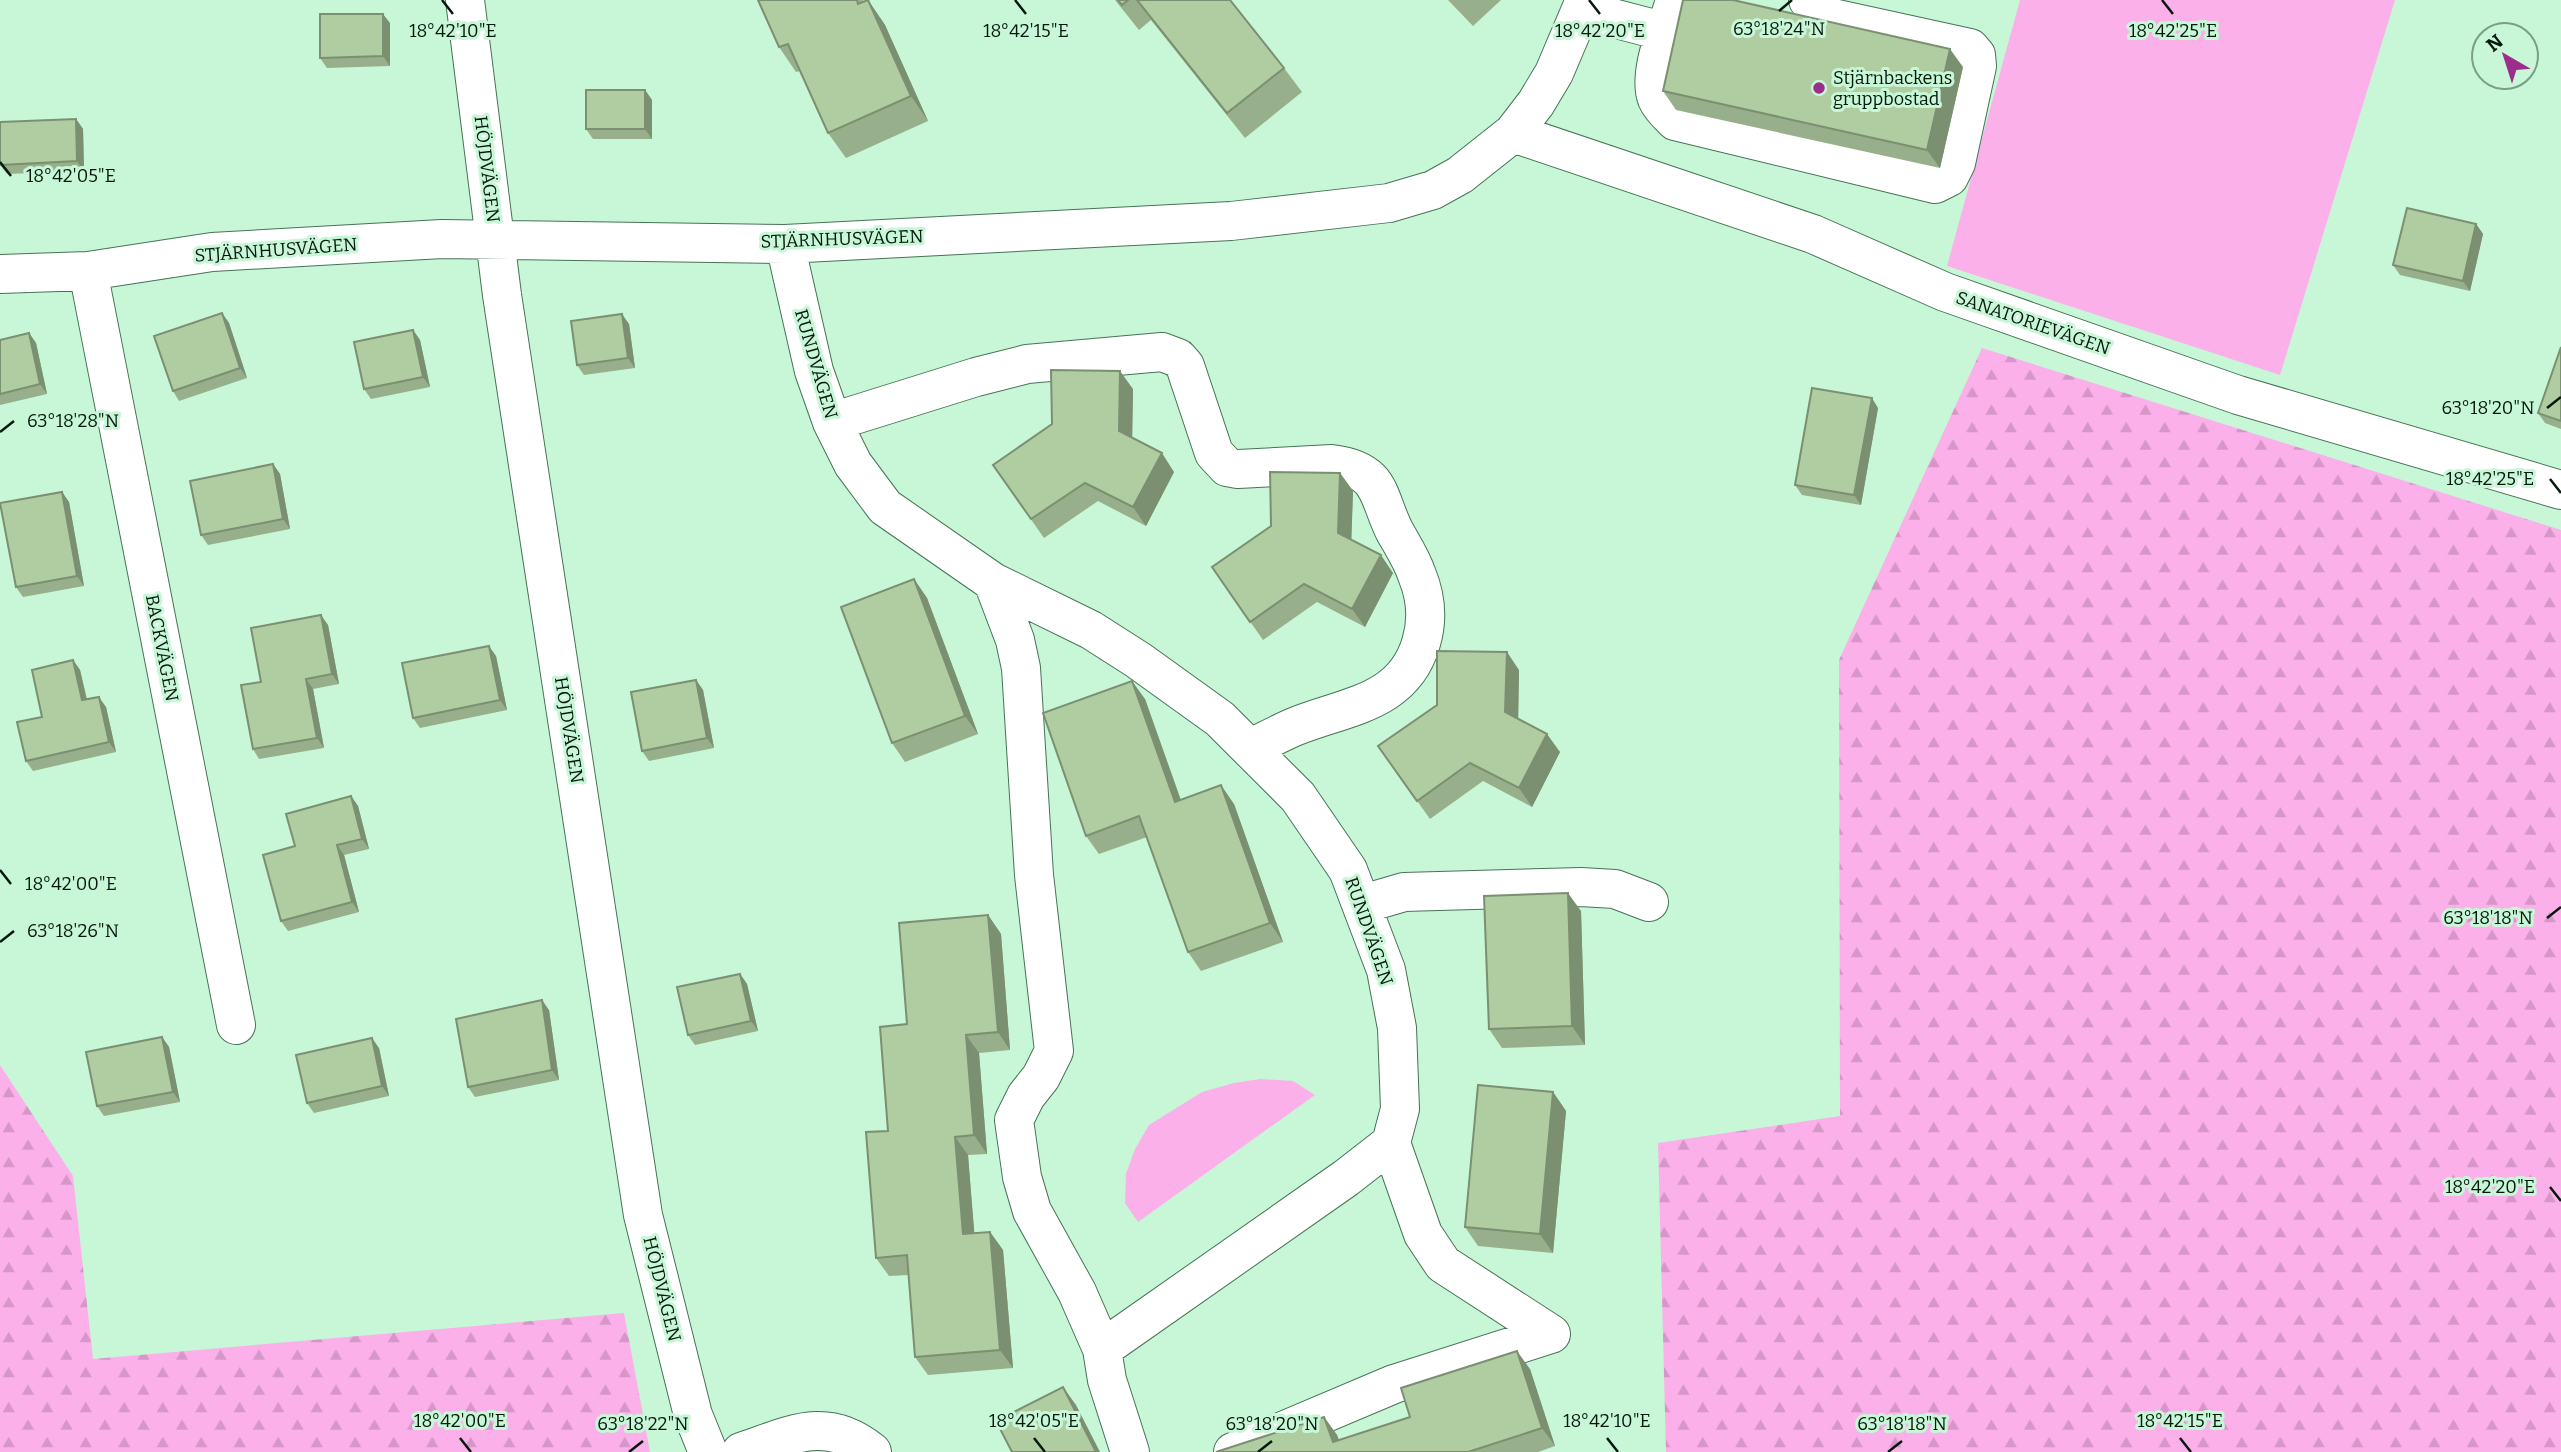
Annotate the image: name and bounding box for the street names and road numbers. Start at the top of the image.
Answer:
street label: HÖJDVÄGEN [470,114,504,224]
street label: STJÄRNHUSVÄGEN [760,225,924,253]
street label: STJÄRNHUSVÄGEN [194,233,358,267]
street label: SANATORIEVÄGEN [1953,286,2113,360]
street label: RUNDVÄGEN [790,307,842,421]
street label: BACKVÄGEN [141,592,183,704]
street label: HÖJDVÄGEN [550,675,588,785]
street label: RUNDVÄGEN [1340,874,1398,988]
street label: HÖJDVÄGEN [638,1234,686,1344]

